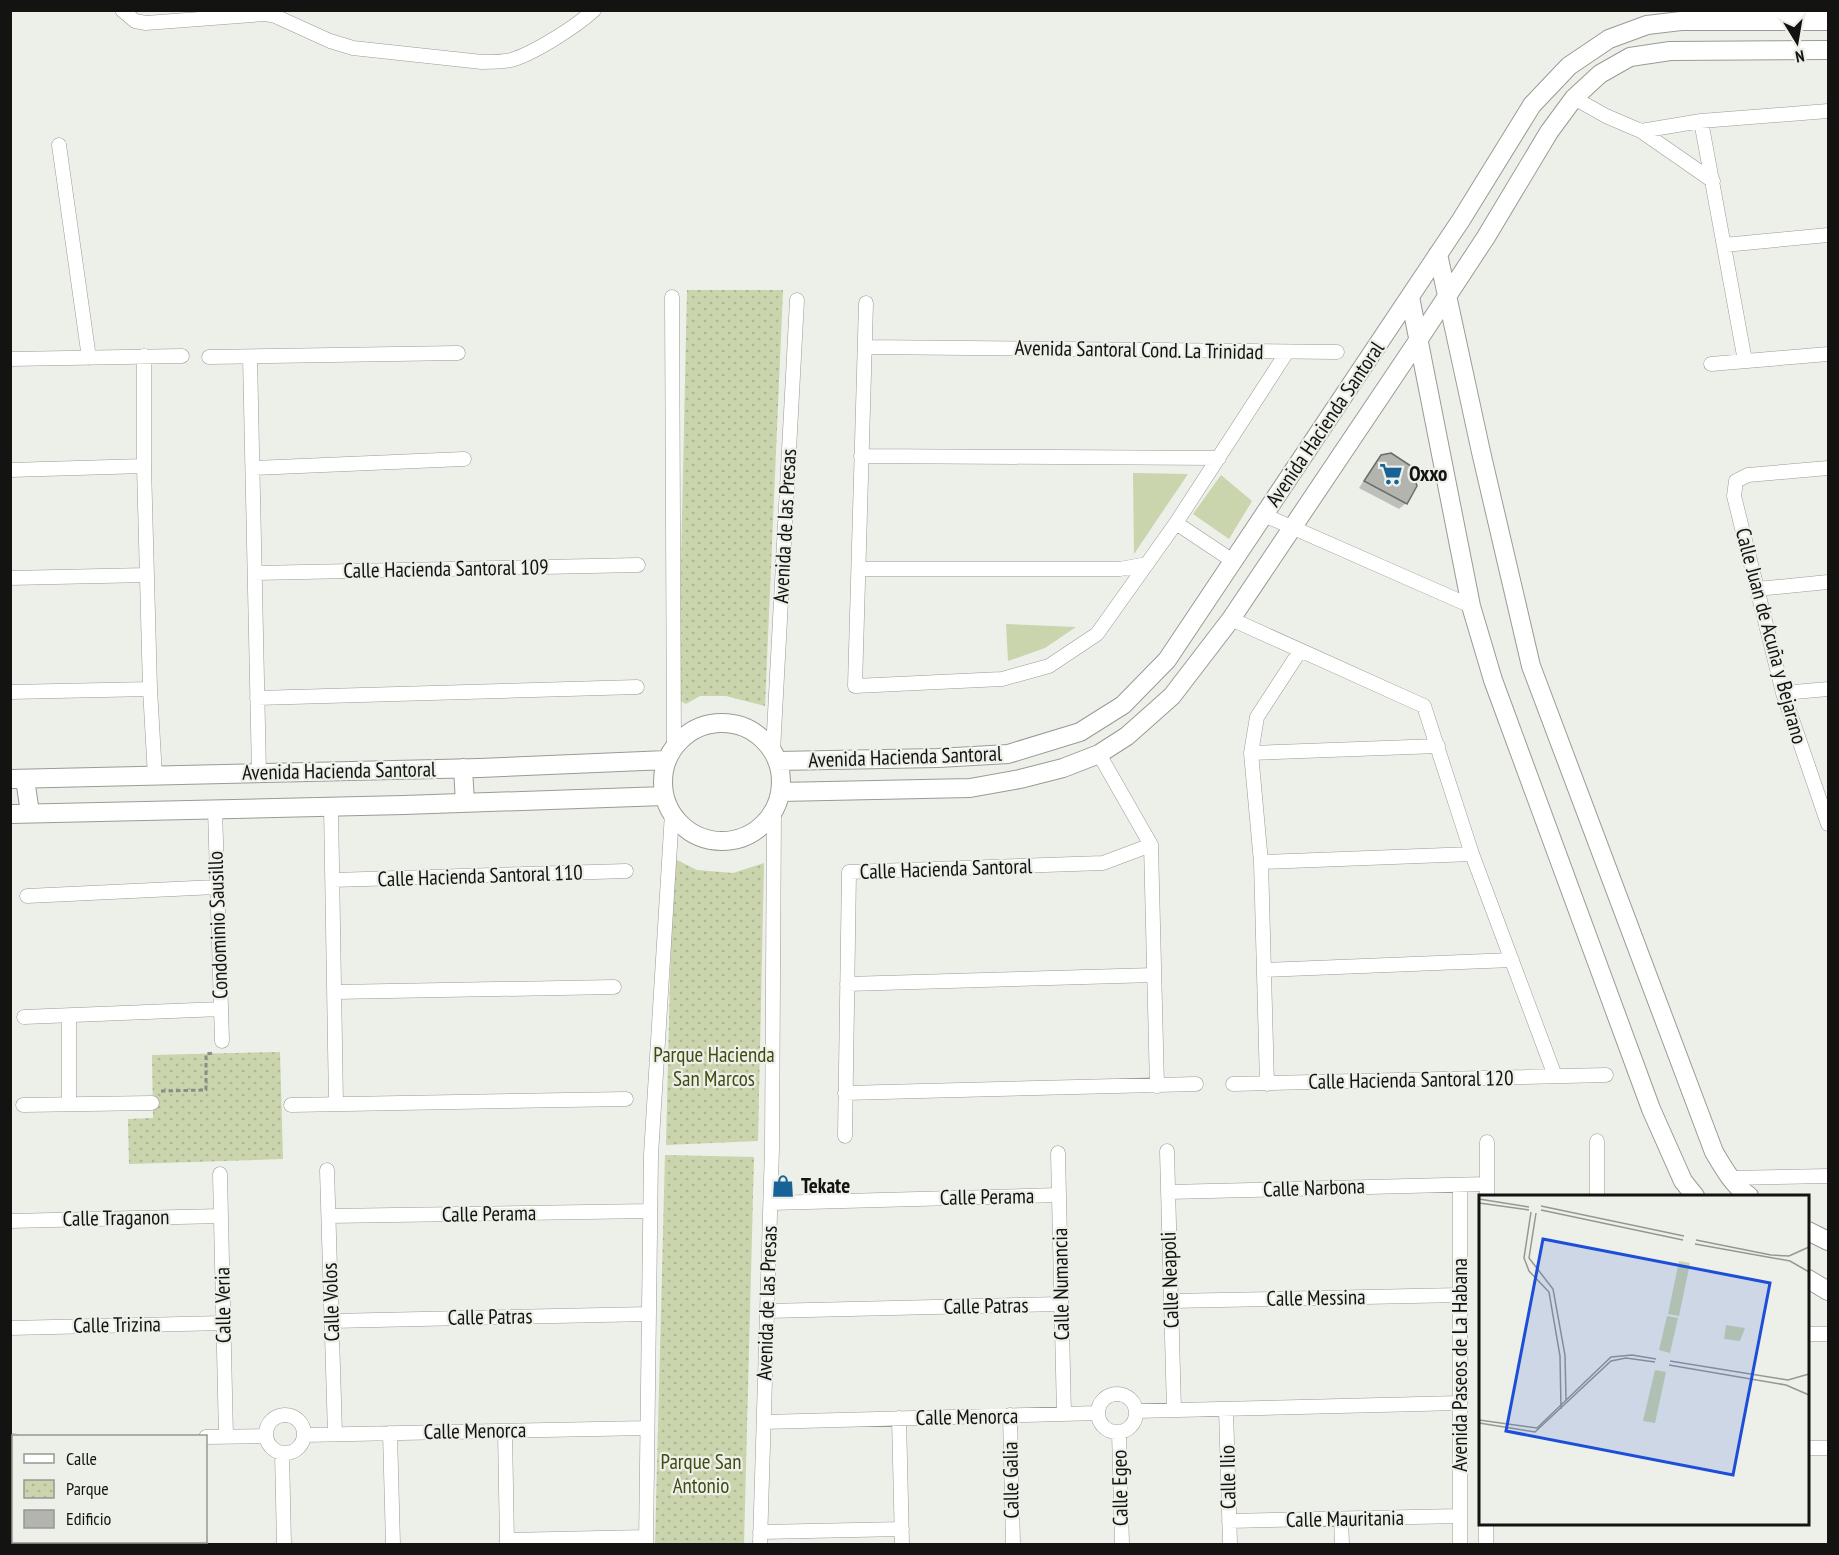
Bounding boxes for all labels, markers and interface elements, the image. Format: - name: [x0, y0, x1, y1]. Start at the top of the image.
- north arrow: [1767, 12, 1827, 72]
- text: N: [1794, 46, 1806, 67]
- street label: Avenida Santoral Cond. La Trinidad: [1014, 334, 1264, 365]
- street label: Avenida Hacienda Santoral: [1259, 336, 1390, 512]
- street label: Avenida de las Presas: [767, 448, 802, 604]
- place label: Oxxo: [1409, 460, 1447, 487]
- supermarket icon: Oxxo: [1378, 461, 1404, 487]
- street label: Calle Juan de Acuña y Bejarano: [1730, 525, 1813, 747]
- street label: Calle Hacienda Santoral 109: [343, 553, 549, 584]
- street label: Avenida Hacienda Santoral: [808, 740, 1002, 773]
- street label: Avenida Hacienda Santoral: [242, 755, 436, 786]
- street label: Condominio Sausillo: [201, 851, 234, 999]
- street label: Calle Hacienda Santoral: [859, 852, 1033, 885]
- street label: Calle Hacienda Santoral 110: [377, 858, 583, 893]
- park label: Parque Hacienda San Marcos: [653, 1041, 775, 1092]
- street label: Calle Hacienda Santoral 120: [1308, 1064, 1514, 1095]
- place label: Tekate: [801, 1172, 850, 1199]
- street label: Calle Narbona: [1263, 1172, 1365, 1203]
- shop icon: Tekate: [770, 1173, 796, 1199]
- street label: Calle Perama: [940, 1182, 1034, 1211]
- inset map: [1479, 1195, 1809, 1525]
- street label: Calle Perama: [442, 1199, 536, 1228]
- street label: Calle Traganon: [62, 1203, 170, 1232]
- street label: Avenida de las Presas: [750, 1225, 783, 1381]
- street label: Calle Numancia: [1046, 1227, 1075, 1341]
- street label: Calle Neapoli: [1154, 1231, 1185, 1329]
- street label: Avenida Paseos de La Habana: [1446, 1258, 1473, 1472]
- street label: Calle Volos: [316, 1262, 345, 1342]
- street label: Calle Veria: [208, 1267, 237, 1343]
- street label: Calle Messina: [1266, 1283, 1366, 1312]
- street label: Calle Patras: [943, 1291, 1029, 1320]
- street label: Calle Patras: [447, 1302, 533, 1331]
- street label: Calle Trizina: [73, 1310, 161, 1339]
- street label: Calle Menorca: [915, 1402, 1019, 1431]
- street label: Calle Menorca: [423, 1416, 527, 1445]
- legend: [12, 1435, 207, 1543]
- street label: Calle Galia: [996, 1441, 1025, 1519]
- street label: Calle Ilio: [1213, 1445, 1242, 1509]
- text: Calle: [66, 1447, 97, 1470]
- park label: Parque San Antonio: [661, 1448, 741, 1499]
- street label: Calle Egeo: [1105, 1450, 1134, 1526]
- text: Parque: [66, 1477, 109, 1500]
- street label: Calle Mauritania: [1286, 1504, 1404, 1533]
- text: Edificio: [66, 1507, 112, 1530]

